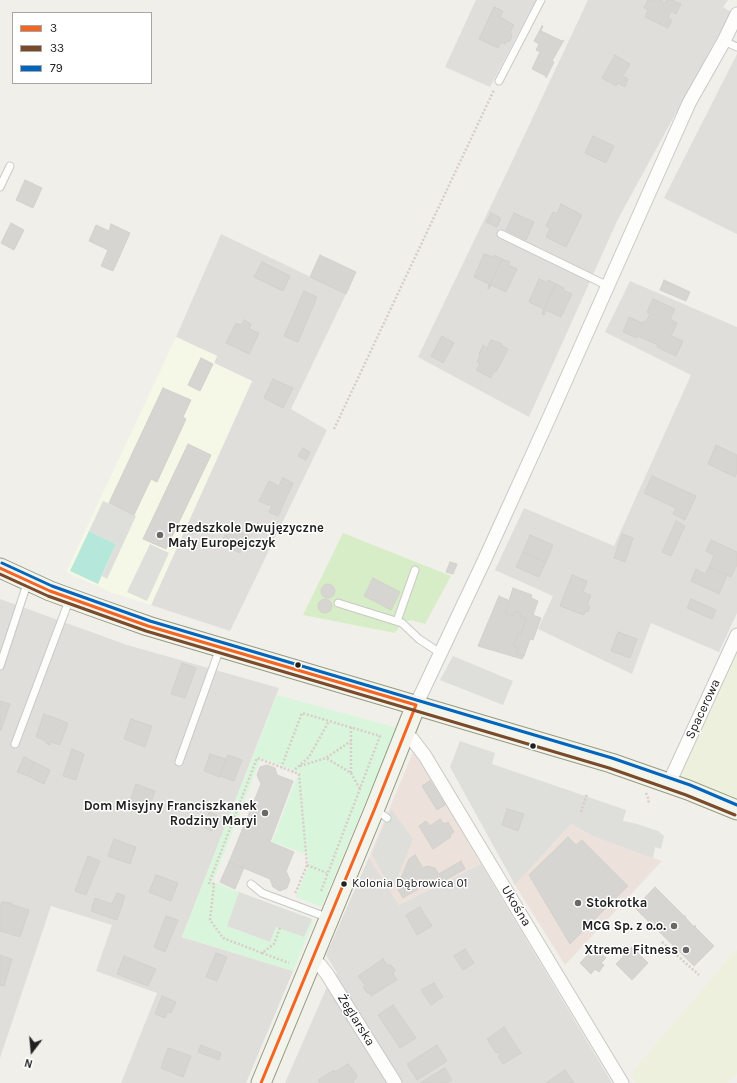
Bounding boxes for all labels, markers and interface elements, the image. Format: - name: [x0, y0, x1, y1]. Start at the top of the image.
- legend: [12, 12, 152, 84]
- text: 3: [50, 21, 57, 35]
- text: 33: [50, 41, 64, 55]
- text: 79: [50, 61, 63, 75]
- place label: Przedszkole Dwujęzyczne Mały Europejczyk: [168, 520, 324, 551]
- marker: Przedszkole Dwujęzyczne Mały Europejczyk: [155, 530, 165, 540]
- unlabelled marker: [293, 660, 303, 670]
- street label: Spacerowa: [682, 677, 724, 741]
- unlabelled marker: [528, 741, 538, 751]
- place label: Dom Misyjny Franciszkanek Rodziny Maryi: [84, 798, 257, 829]
- marker: Dom Misyjny Franciszkanek Rodziny Maryi: [260, 808, 270, 818]
- place label: Kolonia Dąbrowica 01: [352, 877, 468, 891]
- marker: Kolonia Dąbrowica 01: [339, 879, 349, 889]
- street label: Ukośna: [498, 883, 534, 929]
- place label: Stokrotka: [586, 895, 647, 911]
- marker: Stokrotka: [573, 898, 583, 908]
- place label: MCG Sp. z o.o.: [582, 918, 666, 934]
- marker: MCG Sp. z o.o.: [669, 921, 679, 931]
- place label: Xtreme Fitness: [584, 942, 678, 958]
- marker: Xtreme Fitness: [681, 945, 691, 955]
- street label: Żeglarska: [334, 991, 378, 1049]
- north arrow: [12, 1031, 52, 1071]
- text: N: [23, 1056, 34, 1070]

